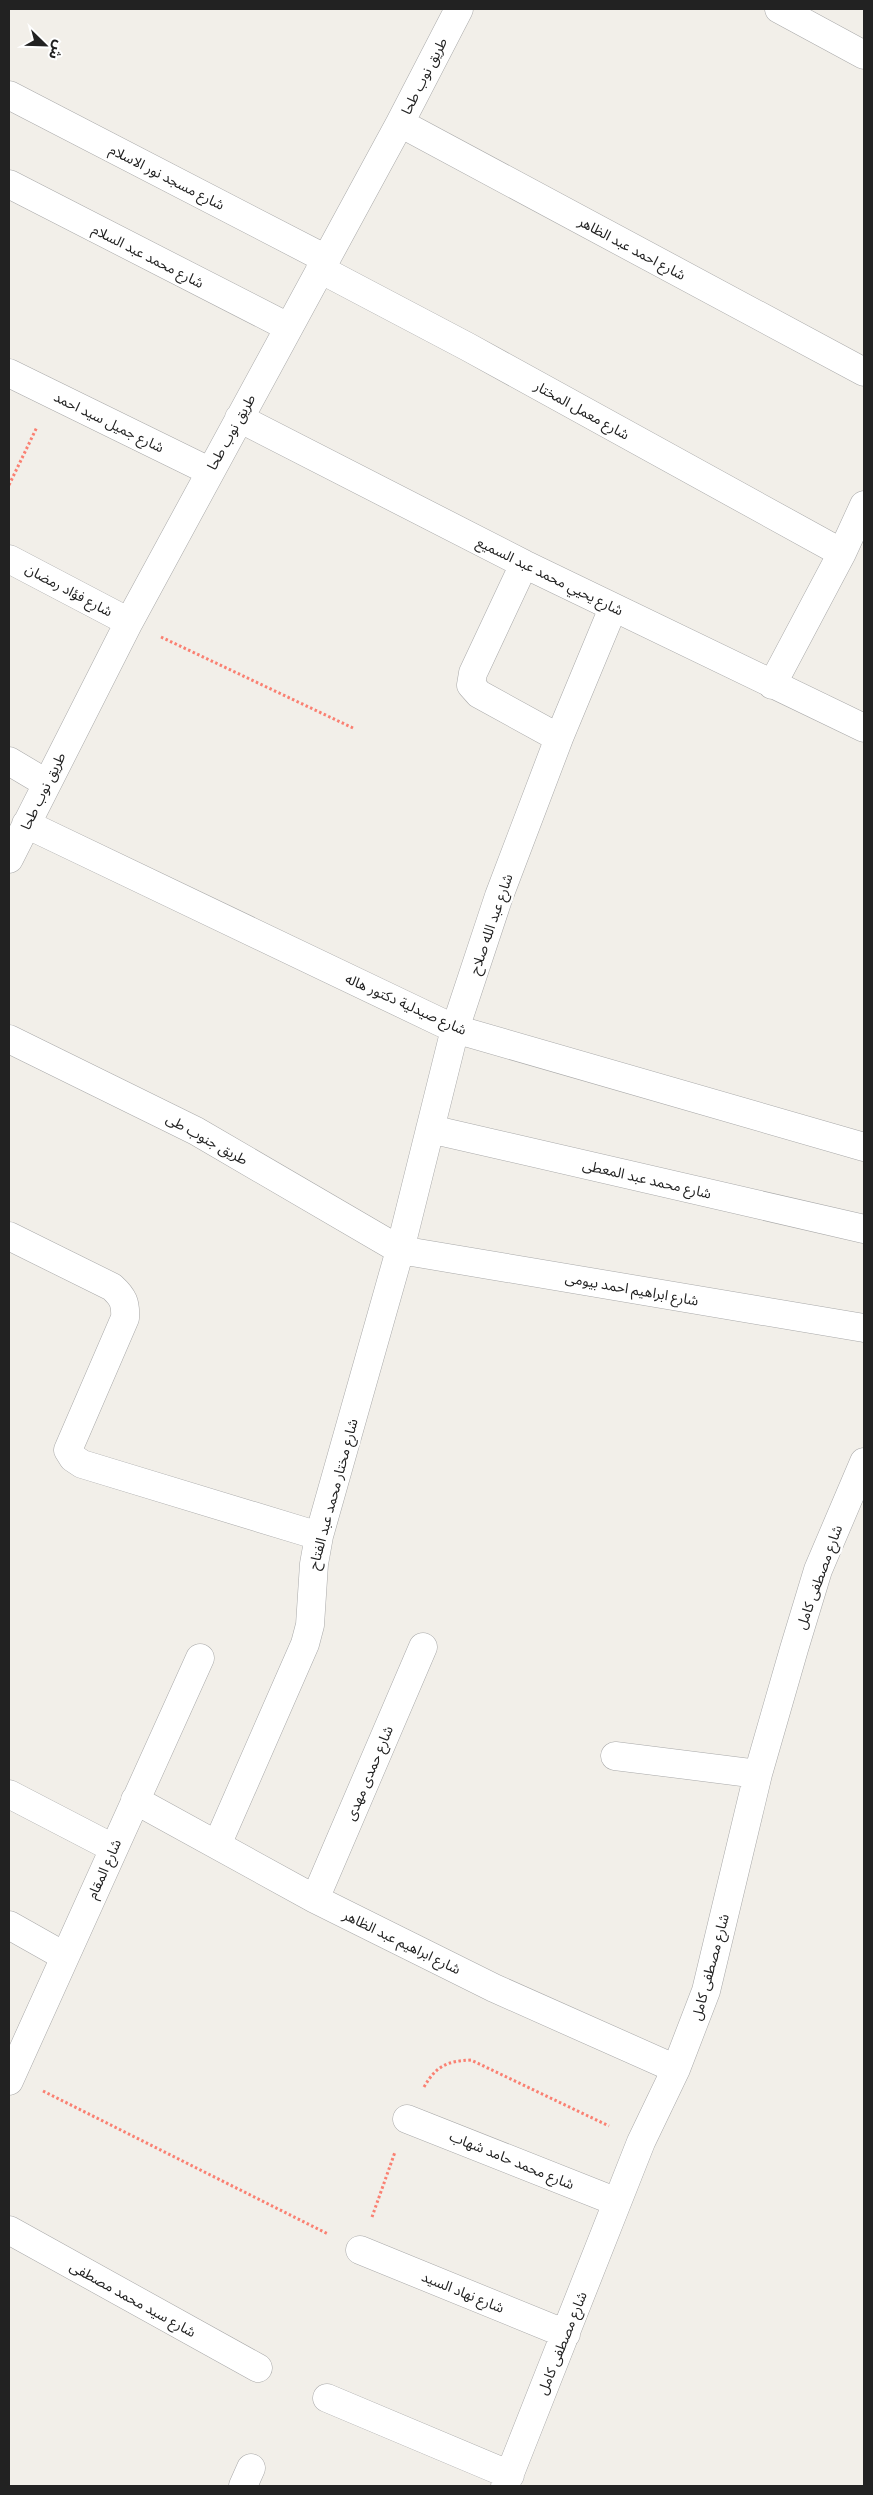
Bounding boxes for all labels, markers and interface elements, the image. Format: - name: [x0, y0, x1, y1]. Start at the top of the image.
- north arrow: [20, 20, 70, 70]
- street label: طريق نوب طحا: [398, 35, 452, 118]
- text: ش: [46, 38, 68, 62]
- street label: شارع مسجد نور الاسلام: [106, 141, 227, 216]
- street label: شارع احمد عبد الظاهر: [573, 213, 688, 286]
- street label: شارع محمد عبد السلام: [88, 221, 207, 294]
- street label: شارع معمل المختار: [530, 377, 632, 445]
- street label: شارع جميل سيد احمد: [50, 388, 167, 458]
- street label: طريق نوب طحا: [204, 391, 260, 474]
- street label: شارع يحيي محمد عبد السميع: [473, 534, 626, 621]
- street label: شارع فؤاد رمضان: [21, 560, 115, 622]
- street label: طريق نوب طحا: [17, 750, 70, 833]
- street label: شارع عبد الله صلاح: [466, 872, 519, 977]
- street label: شارع صيدلية دكتور هاله: [342, 970, 469, 1041]
- street label: طريق جنوب طى: [163, 1110, 250, 1170]
- street label: شارع محمد عبد المعطى: [580, 1156, 713, 1205]
- street label: شارع ابراهيم احمد بيومى: [564, 1269, 700, 1312]
- street label: شارع مختار محمد عبد الفتاح: [305, 1417, 364, 1572]
- street label: شارع مصطفى كامل: [793, 1523, 848, 1632]
- street label: شارع حمدى مهدى: [342, 1723, 399, 1824]
- street label: شارع المقام: [84, 1837, 127, 1903]
- street label: شارع ابراهيم عبد الظاهر: [338, 1906, 463, 1980]
- street label: شارع مصطفى كامل: [688, 1912, 735, 2023]
- street label: شارع محمد حامد شهاب: [446, 2128, 577, 2195]
- street label: شارع سيد محمد مصطفى: [66, 2258, 199, 2343]
- street label: شارع نهاد السيد: [418, 2268, 507, 2319]
- street label: شارع مصطفى كامل: [534, 2289, 593, 2398]

